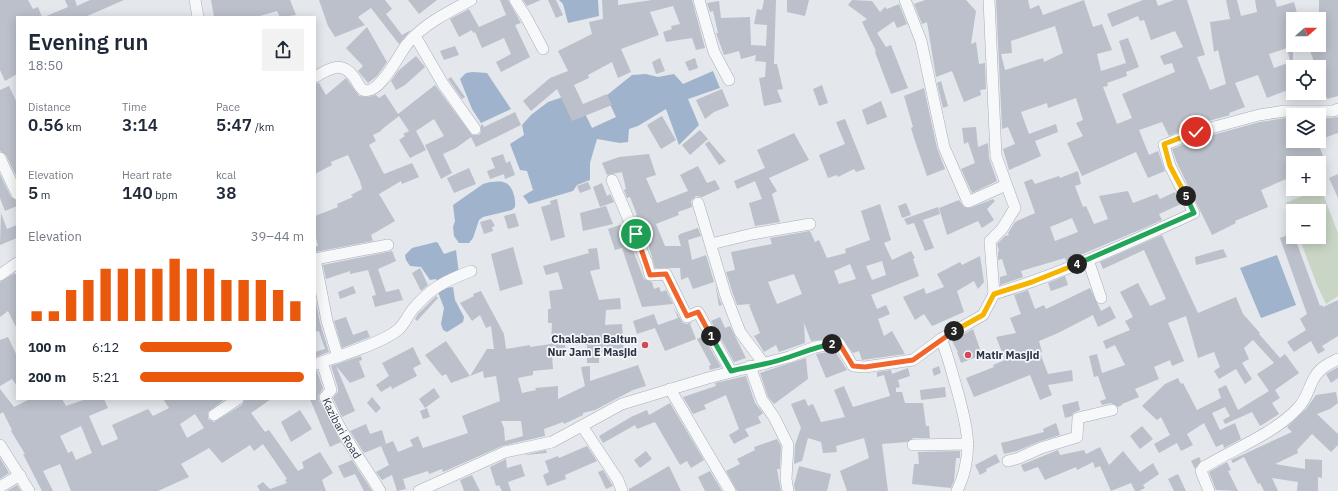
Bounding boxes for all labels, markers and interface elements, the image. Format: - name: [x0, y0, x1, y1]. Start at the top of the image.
- north arrow: [1286, 12, 1326, 52]
- map controls: [1286, 12, 1326, 244]
- text: Evening run: [28, 27, 148, 56]
- button: share: [262, 29, 304, 71]
- text: 18:50: [28, 57, 63, 74]
- button: locate: [1286, 60, 1326, 100]
- text: Distance: [28, 100, 71, 114]
- text: Time: [122, 100, 147, 114]
- text: Pace: [216, 100, 240, 114]
- button: layers: [1286, 108, 1326, 148]
- text: 0.56: [28, 114, 64, 136]
- text: 3:14: [122, 114, 158, 136]
- text: 5:47: [216, 114, 252, 136]
- pin: [1179, 115, 1213, 149]
- text: km: [64, 120, 82, 134]
- text: /km: [252, 120, 274, 134]
- icon: check: [1185, 121, 1207, 143]
- button: +: [1286, 156, 1326, 196]
- text: Elevation: [28, 168, 74, 182]
- text: Heart rate: [122, 168, 172, 182]
- text: kcal: [216, 168, 236, 182]
- text: 5: [28, 182, 38, 204]
- text: 140: [122, 182, 153, 204]
- text: 38: [216, 182, 236, 204]
- pin: 5: [1176, 186, 1196, 206]
- text: m: [38, 188, 50, 202]
- text: bpm: [153, 188, 178, 202]
- text: 5: [1183, 189, 1189, 203]
- button: −: [1286, 204, 1326, 244]
- pin: [619, 217, 653, 251]
- icon: arrive: [625, 223, 647, 245]
- text: Elevation: [28, 228, 82, 245]
- text: 39–44 m: [251, 228, 304, 245]
- pin: 4: [1067, 254, 1087, 274]
- text: 4: [1074, 257, 1080, 271]
- pin: 3: [944, 321, 964, 341]
- text: 3: [951, 324, 957, 338]
- pin: 1: [701, 326, 721, 346]
- text: 1: [708, 329, 714, 343]
- place label: Chalaban Baitun Nur Jam E Masjid: [548, 332, 637, 359]
- pin: 2: [822, 334, 842, 354]
- text: 2: [829, 337, 835, 351]
- text: 100 m: [28, 339, 66, 356]
- text: 6:12: [92, 339, 119, 356]
- marker: Chalaban Baitun Nur Jam E Masjid: [640, 340, 650, 350]
- place label: Matir Masjid: [976, 348, 1039, 362]
- marker: Matir Masjid: [963, 350, 973, 360]
- text: 200 m: [28, 369, 66, 386]
- text: 5:21: [92, 369, 119, 386]
- street label: Kazibari Road: [319, 396, 364, 461]

